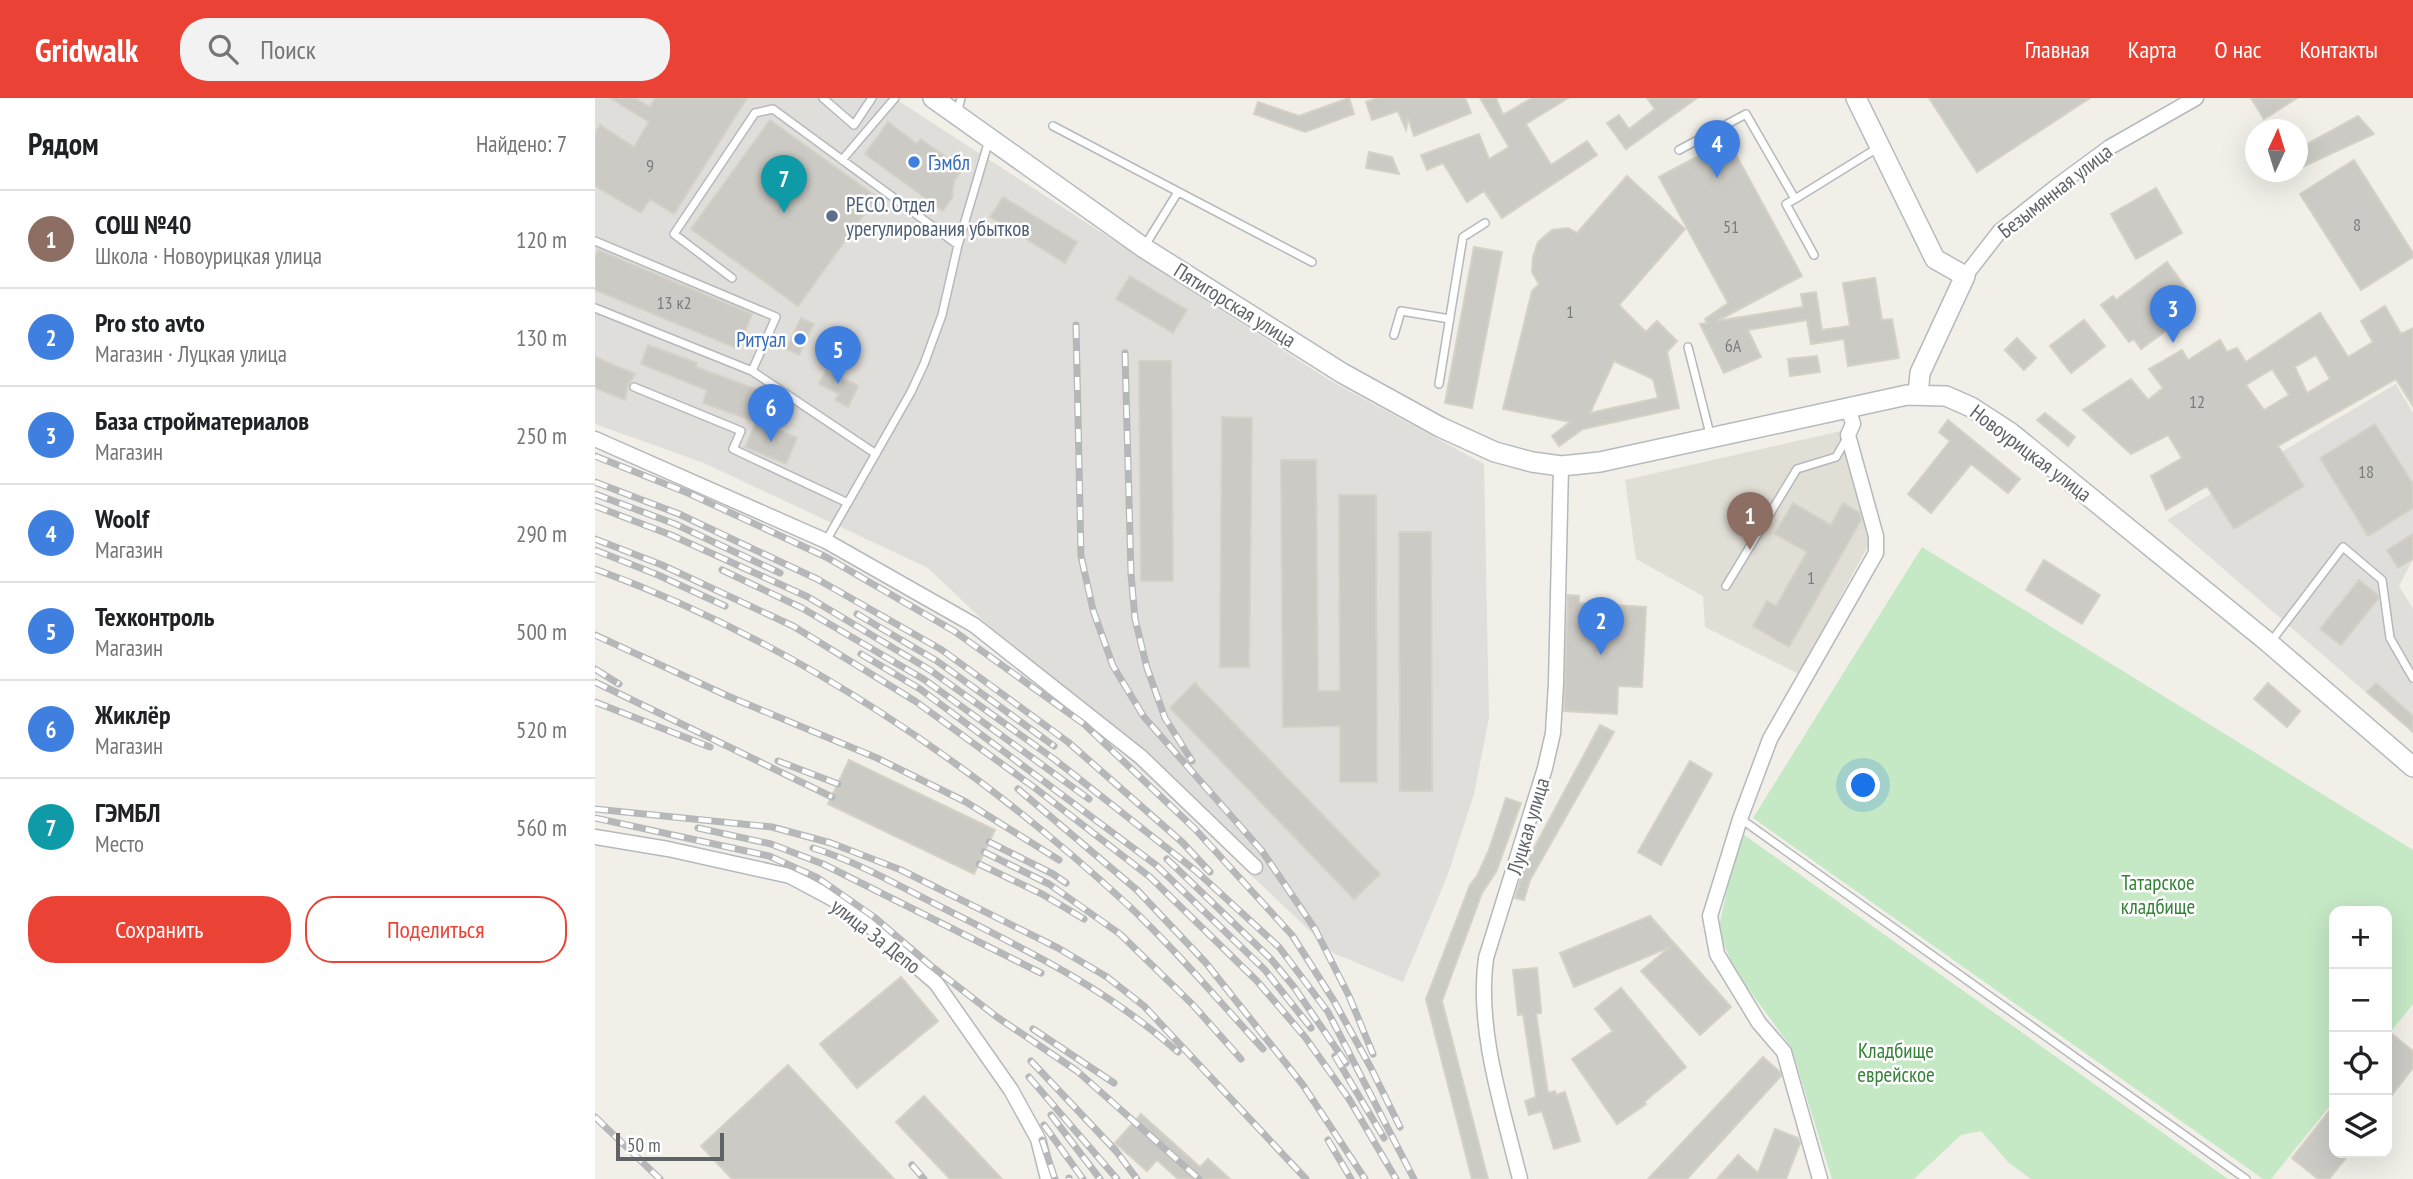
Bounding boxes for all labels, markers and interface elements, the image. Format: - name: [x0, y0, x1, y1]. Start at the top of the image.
- search box: [180, 18, 670, 81]
- text: Gridwalk: [35, 28, 138, 71]
- icon: search: [204, 30, 242, 68]
- text: Поиск: [260, 33, 316, 66]
- text: Главная: [2025, 34, 2090, 65]
- text: Карта: [2128, 34, 2177, 65]
- text: О нас: [2215, 34, 2261, 65]
- text: Контакты: [2299, 34, 2378, 65]
- north arrow: [2245, 119, 2308, 182]
- pin: 4: [1694, 120, 1740, 178]
- text: Рядом: [28, 124, 99, 163]
- text: Найдено: 7: [476, 129, 567, 158]
- street label: Безымянная улица: [1992, 138, 2118, 244]
- place label: Гэмбл: [928, 149, 970, 176]
- house number: 9: [646, 154, 654, 177]
- marker: Гэмбл: [906, 154, 922, 170]
- pin: 7: [761, 155, 807, 213]
- place label: РЕСО. Отдел урегулирования убытков: [846, 191, 1030, 242]
- text: СОШ №40: [95, 208, 191, 241]
- marker: РЕСО. Отдел урегулирования убытков: [824, 208, 840, 224]
- house number: 8: [2353, 213, 2361, 236]
- house number: 51: [1723, 215, 1739, 238]
- text: 1: [46, 225, 57, 254]
- text: 120 m: [516, 225, 567, 254]
- text: Школа · Новоурицкая улица: [95, 241, 322, 270]
- street label: Пятигорская улица: [1169, 257, 1301, 353]
- pin: 3: [2150, 285, 2196, 343]
- house number: 13 к2: [656, 291, 692, 314]
- house number: 1: [1566, 300, 1574, 323]
- text: Pro sto avto: [95, 306, 205, 339]
- text: 2: [46, 323, 57, 352]
- text: 130 m: [516, 323, 567, 352]
- place label: Ритуал: [736, 326, 786, 353]
- pin: 5: [815, 326, 861, 384]
- marker: Ритуал: [792, 331, 808, 347]
- house number: 6А: [1725, 334, 1742, 357]
- text: Магазин · Луцкая улица: [95, 339, 287, 368]
- pin: 6: [748, 384, 794, 442]
- house number: 12: [2189, 390, 2205, 413]
- street label: Новоурицкая улица: [1965, 399, 2097, 507]
- text: База стройматериалов: [95, 404, 309, 437]
- text: 3: [46, 421, 57, 450]
- text: 250 m: [516, 421, 567, 450]
- text: Магазин: [95, 437, 163, 466]
- house number: 18: [2358, 460, 2374, 483]
- pin: 1: [1727, 492, 1773, 550]
- text: Woolf: [95, 502, 149, 535]
- text: 4: [46, 519, 57, 548]
- text: 290 m: [516, 519, 567, 548]
- text: Магазин: [95, 535, 163, 564]
- house number: 1: [1807, 566, 1815, 589]
- pin: 2: [1578, 597, 1624, 655]
- text: Техконтроль: [95, 600, 215, 633]
- text: 5: [46, 617, 57, 646]
- text: 500 m: [516, 617, 567, 646]
- text: Магазин: [95, 633, 163, 662]
- text: Жиклёр: [95, 698, 171, 731]
- text: 6: [46, 715, 57, 744]
- text: 520 m: [516, 715, 567, 744]
- text: Магазин: [95, 731, 163, 760]
- your location: [1846, 768, 1880, 802]
- street label: Луцкая улица: [1500, 774, 1555, 879]
- text: ГЭМБЛ: [95, 796, 160, 829]
- text: 7: [46, 813, 57, 842]
- text: 560 m: [516, 813, 567, 842]
- text: Место: [95, 829, 144, 858]
- park label: Татарское кладбище: [2121, 869, 2195, 920]
- street label: улица За Депо: [826, 892, 926, 980]
- button: Сохранить: [28, 896, 291, 963]
- button: Поделиться: [305, 896, 567, 963]
- map controls: [2329, 906, 2392, 1158]
- button: +: [2329, 906, 2392, 969]
- button: −: [2329, 969, 2392, 1032]
- button: locate: [2329, 1032, 2392, 1095]
- park label: Кладбище еврейское: [1857, 1037, 1935, 1088]
- button: layers: [2329, 1095, 2392, 1158]
- scale bar: [616, 1130, 725, 1162]
- text: 50 m: [627, 1133, 661, 1157]

